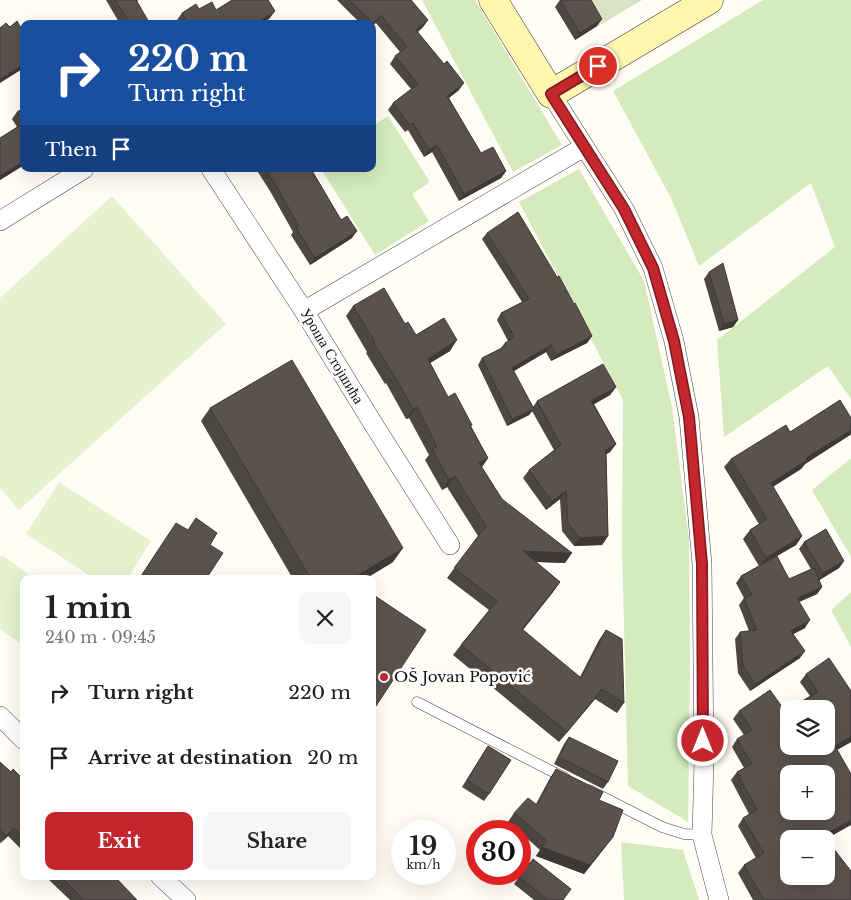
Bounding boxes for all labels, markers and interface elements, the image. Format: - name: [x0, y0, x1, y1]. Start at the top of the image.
- text: 220 m: [128, 37, 248, 80]
- icon: right: [45, 40, 110, 105]
- pin: [577, 45, 619, 87]
- icon: arrive: [584, 52, 612, 80]
- text: Turn right: [128, 80, 246, 107]
- icon: arrive: [107, 135, 135, 163]
- text: Then: [45, 138, 97, 161]
- street label: Уроша Стојшића: [296, 304, 369, 407]
- text: 1 min: [45, 589, 132, 626]
- button: close: [299, 592, 351, 644]
- text: 240 m · 09:45: [45, 627, 156, 647]
- place label: OŠ Jovan Popović: [394, 667, 531, 686]
- marker: OŠ Jovan Popović: [378, 671, 390, 683]
- icon: right: [45, 679, 73, 707]
- text: Turn right: [88, 681, 194, 704]
- text: 220 m: [288, 681, 351, 704]
- map controls: [780, 700, 835, 885]
- button: layers: [780, 700, 835, 755]
- position arrow: [676, 714, 728, 766]
- icon: arrive: [45, 744, 73, 772]
- text: Arrive at destination: [88, 746, 292, 769]
- text: 20 m: [307, 746, 358, 769]
- button: +: [780, 765, 835, 820]
- button: Exit: [45, 812, 193, 870]
- button: Share: [203, 812, 351, 870]
- speed limit sign: 30: [466, 820, 531, 885]
- button: −: [780, 830, 835, 885]
- text: 19: [410, 831, 437, 862]
- text: km/h: [406, 857, 441, 872]

